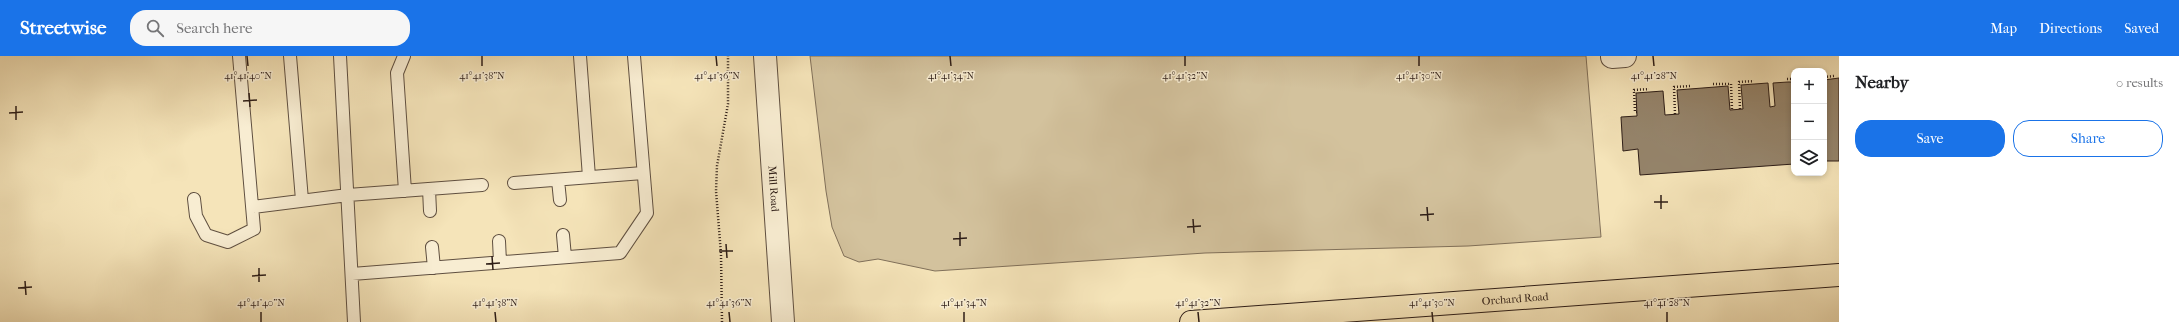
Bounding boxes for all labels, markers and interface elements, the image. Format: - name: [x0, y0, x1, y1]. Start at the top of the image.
- search box: [130, 10, 410, 46]
- text: Streetwise: [20, 17, 106, 39]
- icon: search: [144, 17, 166, 39]
- text: Search here: [176, 19, 252, 37]
- text: Map: [1990, 20, 2017, 37]
- text: Directions: [2039, 20, 2102, 37]
- text: Saved: [2124, 20, 2159, 37]
- map controls: [1791, 68, 1827, 176]
- button: +: [1791, 68, 1827, 104]
- text: 41°41'40"N: [224, 70, 272, 82]
- text: 41°41'38"N: [459, 70, 505, 82]
- text: 41°41'36"N: [694, 70, 740, 82]
- text: 41°41'34"N: [928, 70, 975, 82]
- text: 41°41'32"N: [1162, 70, 1208, 82]
- text: 41°41'30"N: [1396, 70, 1442, 82]
- text: 41°41'28"N: [1631, 70, 1678, 82]
- text: Nearby: [1855, 72, 1909, 92]
- text: 0 results: [2116, 75, 2163, 90]
- button: −: [1791, 104, 1827, 140]
- button: Save: [1855, 120, 2005, 157]
- button: Share: [2013, 120, 2163, 157]
- button: layers: [1791, 140, 1827, 176]
- street label: Mill Road: [765, 165, 782, 213]
- street label: Orchard Road: [1481, 290, 1550, 308]
- text: 41°41'40"N: [237, 297, 285, 309]
- text: 41°41'38"N: [472, 297, 518, 309]
- text: 41°41'36"N: [706, 297, 752, 309]
- text: 41°41'34"N: [941, 297, 988, 309]
- text: 41°41'32"N: [1175, 297, 1221, 309]
- text: 41°41'30"N: [1409, 297, 1455, 309]
- text: 41°41'28"N: [1644, 297, 1691, 309]

